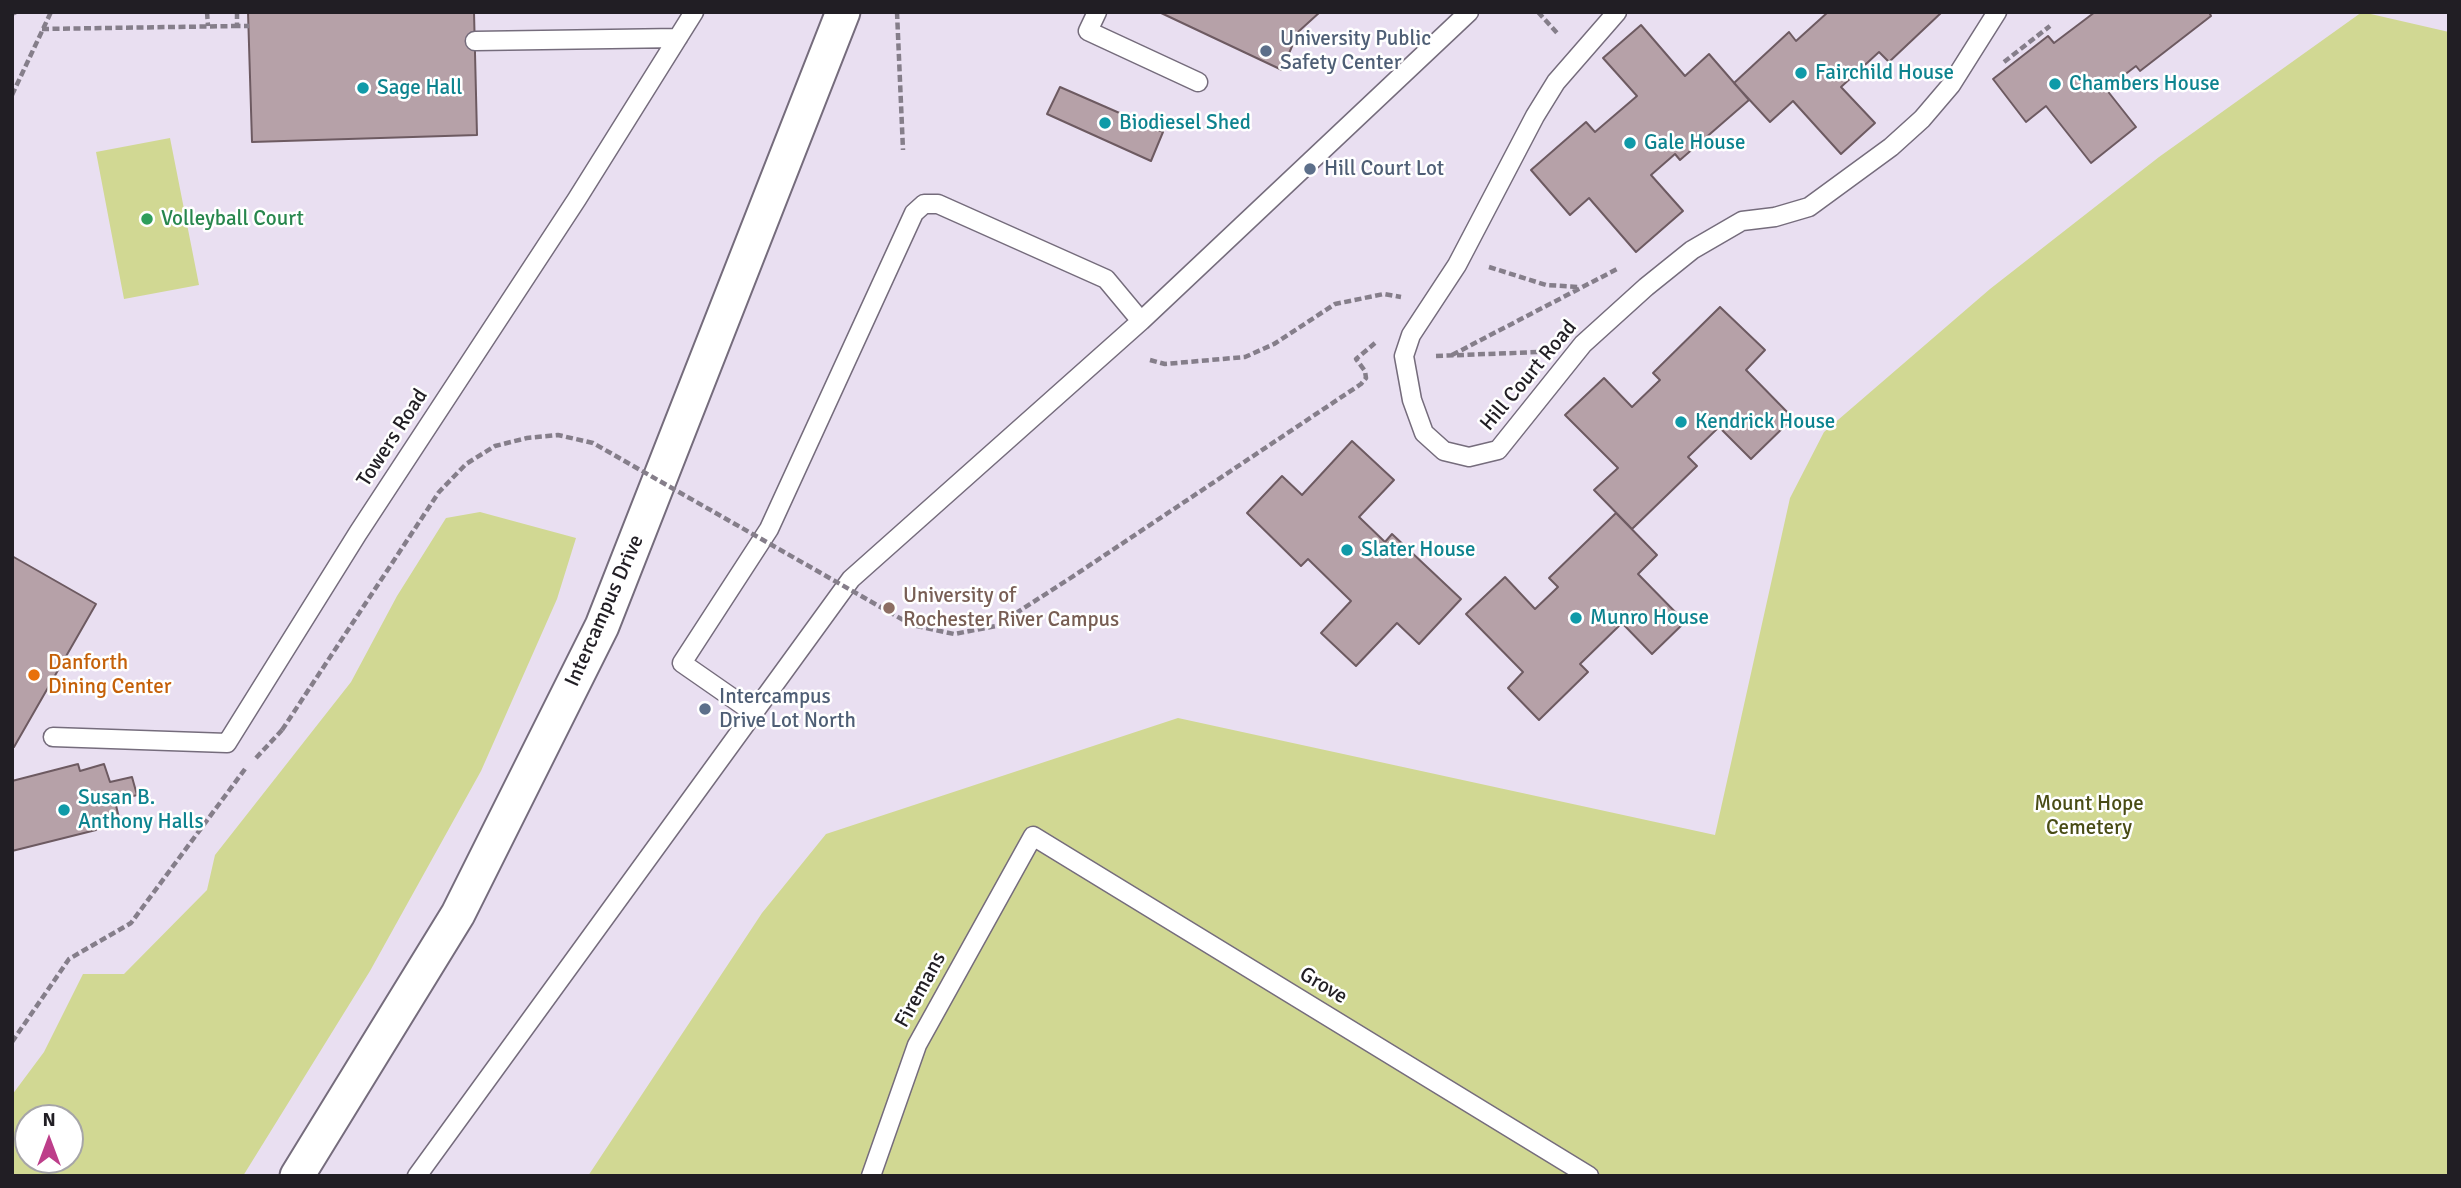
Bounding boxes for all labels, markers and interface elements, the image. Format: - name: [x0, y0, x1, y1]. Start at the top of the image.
- place label: University Public Safety Center: [1280, 26, 1431, 76]
- marker: University Public Safety Center: [1258, 43, 1274, 59]
- place label: Fairchild House: [1815, 60, 1954, 86]
- marker: Fairchild House: [1793, 65, 1809, 81]
- place label: Chambers House: [2069, 71, 2220, 97]
- place label: Sage Hall: [377, 75, 462, 101]
- marker: Chambers House: [2047, 76, 2063, 92]
- marker: Sage Hall: [355, 80, 371, 96]
- place label: Biodiesel Shed: [1119, 110, 1251, 136]
- marker: Biodiesel Shed: [1097, 115, 1113, 131]
- place label: Gale House: [1644, 130, 1746, 156]
- marker: Gale House: [1622, 135, 1638, 151]
- place label: Hill Court Lot: [1324, 156, 1444, 182]
- marker: Hill Court Lot: [1302, 161, 1318, 177]
- place label: Volleyball Court: [161, 206, 304, 232]
- marker: Volleyball Court: [139, 211, 155, 227]
- street label: Hill Court Road: [1475, 316, 1583, 436]
- street label: Towers Road: [352, 385, 434, 491]
- place label: Kendrick House: [1695, 409, 1835, 435]
- marker: Kendrick House: [1673, 414, 1689, 430]
- street label: Intercampus Drive: [560, 531, 650, 691]
- place label: Slater House: [1361, 537, 1476, 563]
- marker: Slater House: [1339, 542, 1355, 558]
- place label: University of Rochester River Campus: [903, 583, 1119, 633]
- marker: University of Rochester River Campus: [881, 600, 897, 616]
- place label: Munro House: [1590, 605, 1709, 631]
- marker: Munro House: [1568, 610, 1584, 626]
- place label: Danforth Dining Center: [48, 650, 171, 700]
- marker: Danforth Dining Center: [26, 667, 42, 683]
- place label: Intercampus Drive Lot North: [719, 684, 856, 734]
- marker: Intercampus Drive Lot North: [697, 701, 713, 717]
- place label: Susan B. Anthony Halls: [78, 785, 204, 835]
- park label: Mount Hope Cemetery: [2034, 791, 2144, 841]
- marker: Susan B. Anthony Halls: [56, 802, 72, 818]
- street label: Firemans: [890, 948, 952, 1032]
- street label: Grove: [1295, 962, 1351, 1010]
- north arrow: [14, 1104, 84, 1174]
- text: N: [42, 1108, 56, 1132]

